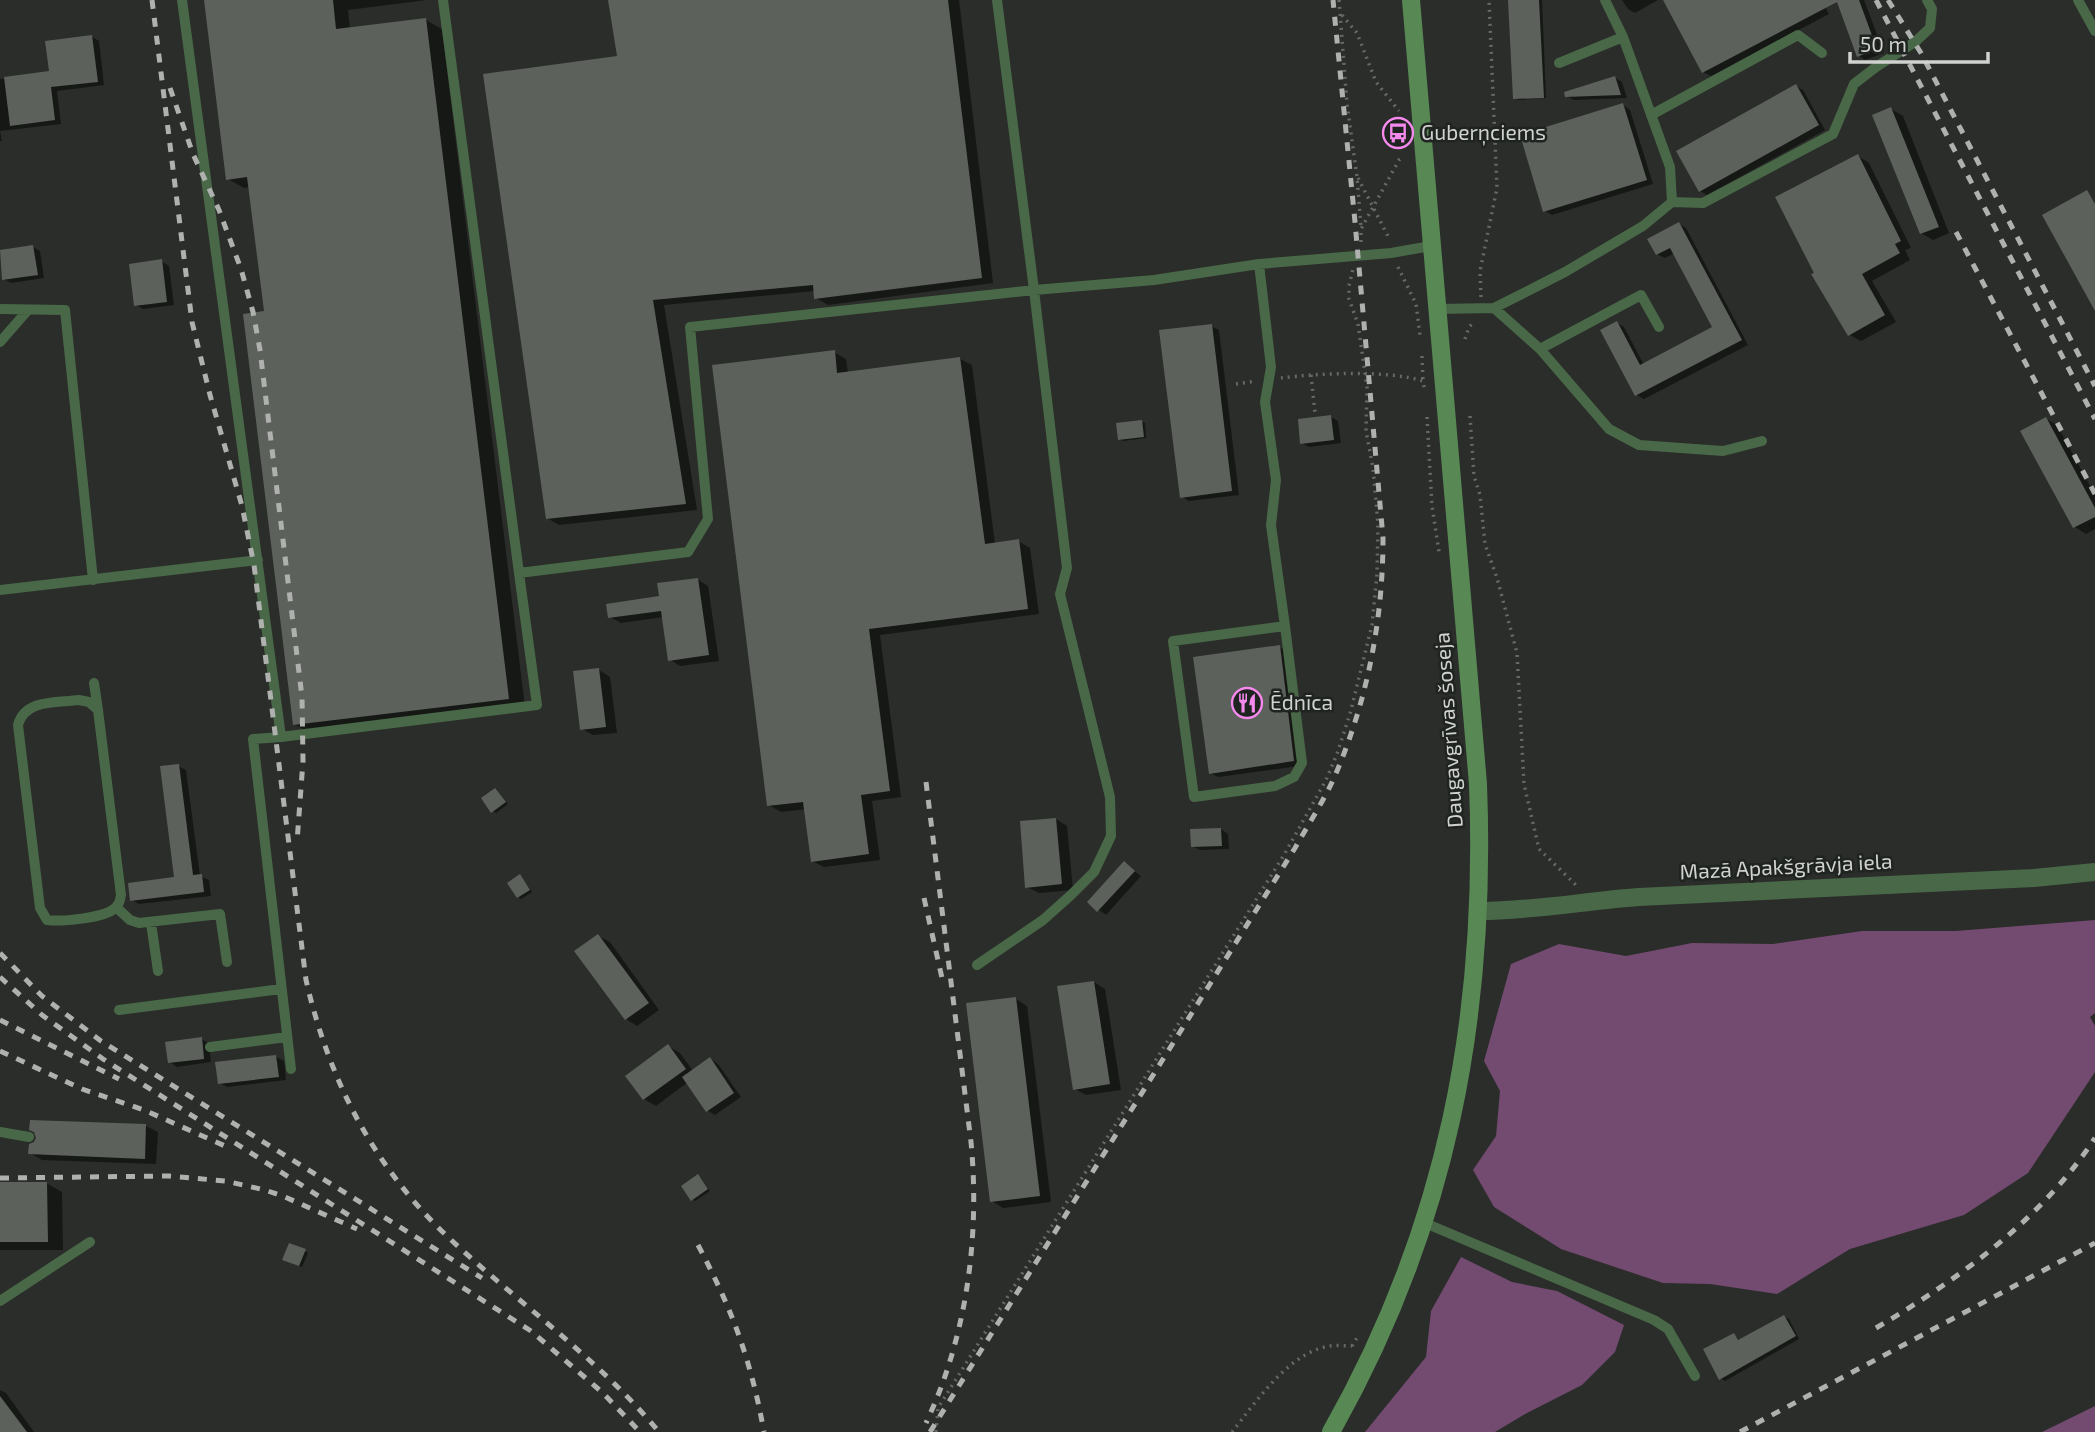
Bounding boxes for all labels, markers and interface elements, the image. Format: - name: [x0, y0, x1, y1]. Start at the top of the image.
- scale bar: [1850, 21, 1988, 65]
- text: 50 m: [1860, 31, 1907, 56]
- bus stop icon: Guberņciems: [1381, 116, 1415, 150]
- place label: Guberņciems: [1421, 119, 1546, 146]
- street label: Daugavgrīvas šoseja: [1428, 631, 1468, 829]
- restaurant icon: Ēdnīca: [1230, 686, 1264, 720]
- place label: Ēdnīca: [1270, 689, 1333, 714]
- street label: Mazā Apakšgrāvja iela: [1679, 847, 1893, 885]

